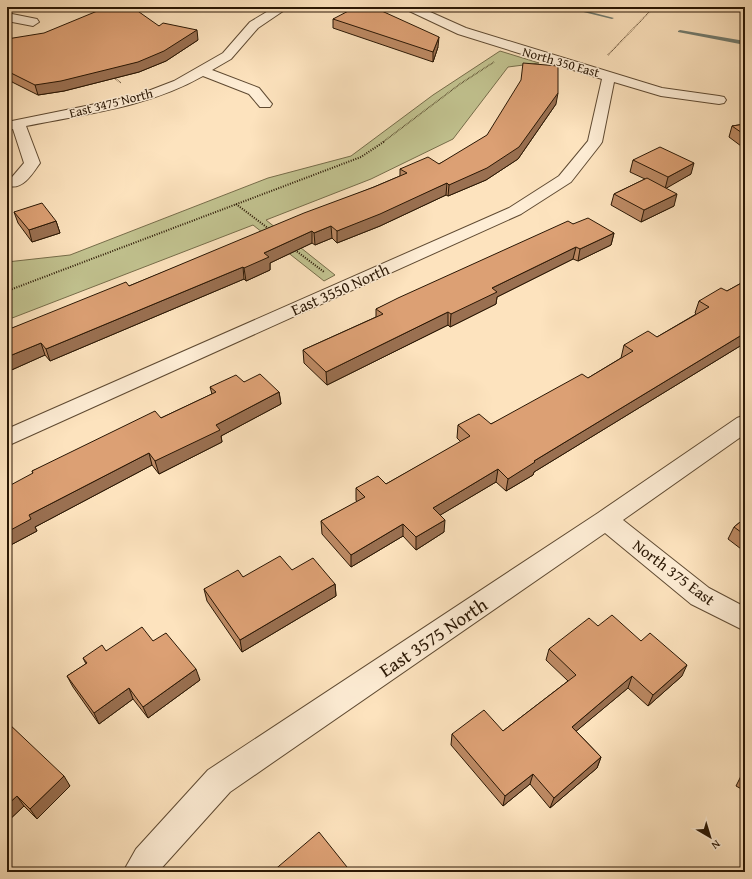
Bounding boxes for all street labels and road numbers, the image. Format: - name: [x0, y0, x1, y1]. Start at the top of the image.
- street label: North 350 East: [520, 42, 602, 82]
- street label: East 3475 North: [67, 83, 156, 123]
- street label: East 3550 North: [287, 257, 393, 321]
- street label: North 375 East: [628, 533, 720, 611]
- street label: East 3575 North: [373, 590, 493, 684]

